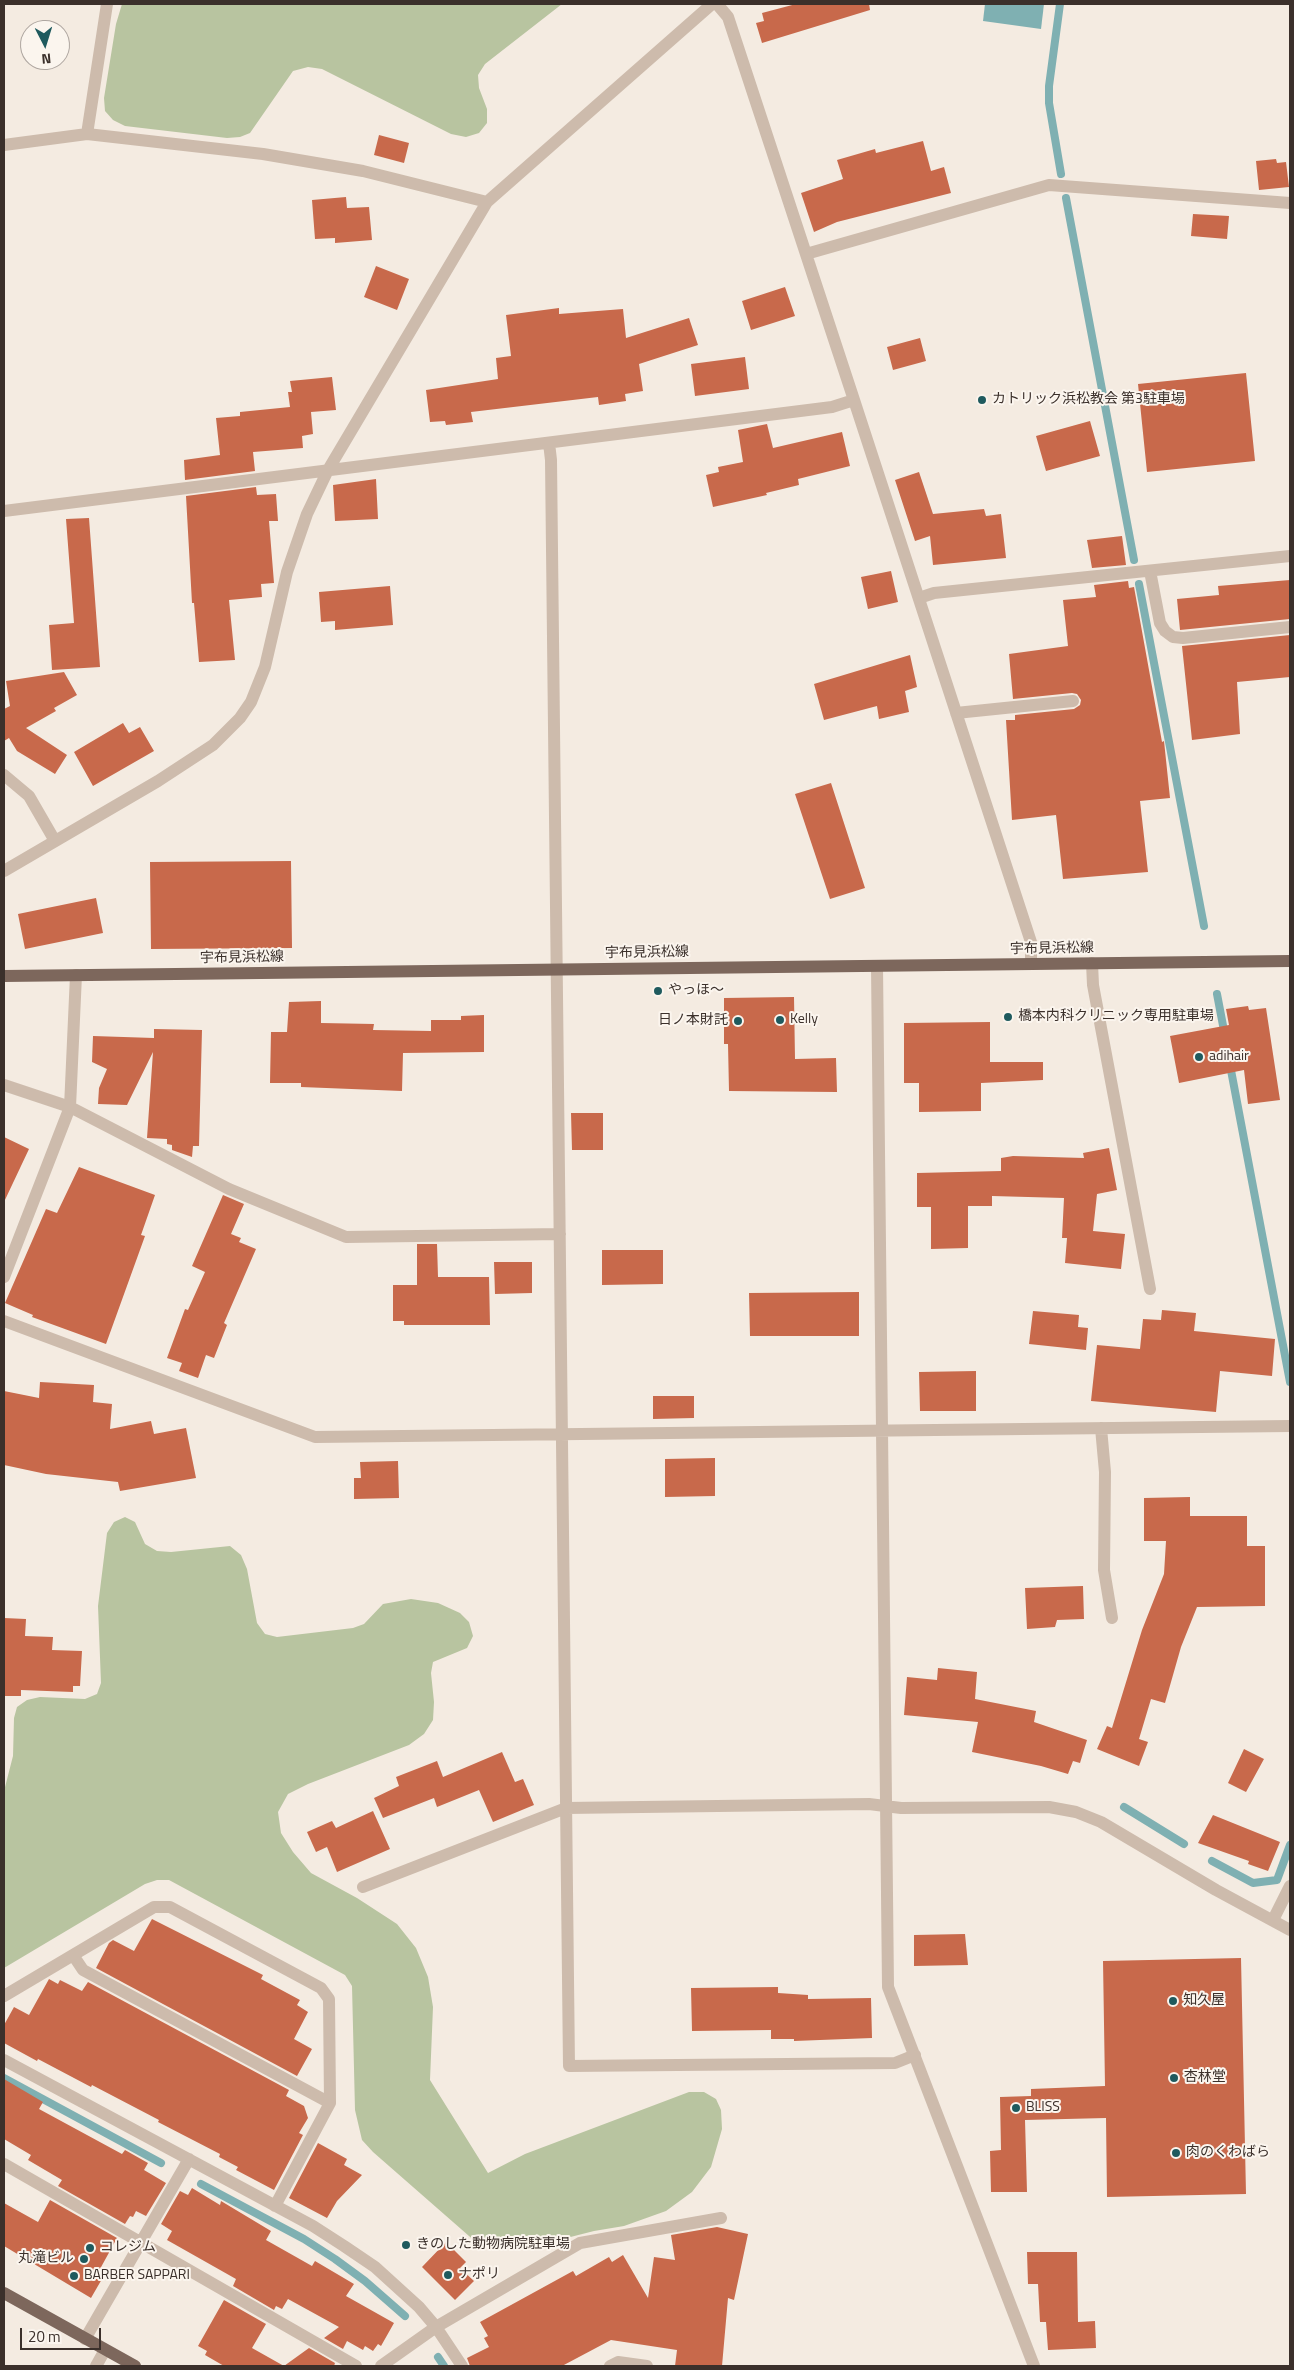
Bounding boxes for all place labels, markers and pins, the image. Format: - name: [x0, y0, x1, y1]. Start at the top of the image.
- place label: カトリック浜松教会 第3駐車場: [992, 392, 1185, 408]
- marker: カトリック浜松教会 第3駐車場: [976, 394, 988, 406]
- place label: やっほ～: [668, 983, 724, 999]
- marker: やっほ～: [652, 985, 664, 997]
- place label: 橋本内科クリニック専用駐車場: [1018, 1009, 1214, 1025]
- marker: 橋本内科クリニック専用駐車場: [1002, 1011, 1014, 1023]
- place label: Kelly: [790, 1012, 818, 1028]
- place label: 日ノ本財託: [658, 1013, 728, 1029]
- marker: Kelly: [774, 1014, 786, 1026]
- marker: 日ノ本財託: [732, 1015, 744, 1027]
- place label: adihair: [1209, 1049, 1249, 1065]
- marker: adihair: [1193, 1051, 1205, 1063]
- place label: 知久屋: [1183, 1993, 1225, 2009]
- marker: 知久屋: [1167, 1995, 1179, 2007]
- place label: 杏林堂: [1184, 2070, 1226, 2086]
- marker: 杏林堂: [1168, 2072, 1180, 2084]
- place label: BLISS: [1026, 2100, 1060, 2116]
- marker: BLISS: [1010, 2102, 1022, 2114]
- place label: 肉のくわばら: [1186, 2145, 1270, 2161]
- marker: 肉のくわばら: [1170, 2147, 1182, 2159]
- place label: きのした動物病院駐車場: [416, 2237, 570, 2253]
- marker: きのした動物病院駐車場: [400, 2239, 412, 2251]
- place label: コレジム: [100, 2240, 156, 2256]
- marker: コレジム: [84, 2242, 96, 2254]
- place label: 丸滝ビル: [18, 2251, 74, 2267]
- marker: 丸滝ビル: [78, 2253, 90, 2265]
- place label: ナポリ: [458, 2267, 500, 2283]
- place label: BARBER SAPPARI: [84, 2268, 190, 2284]
- marker: ナポリ: [442, 2269, 454, 2281]
- marker: BARBER SAPPARI: [68, 2270, 80, 2282]

